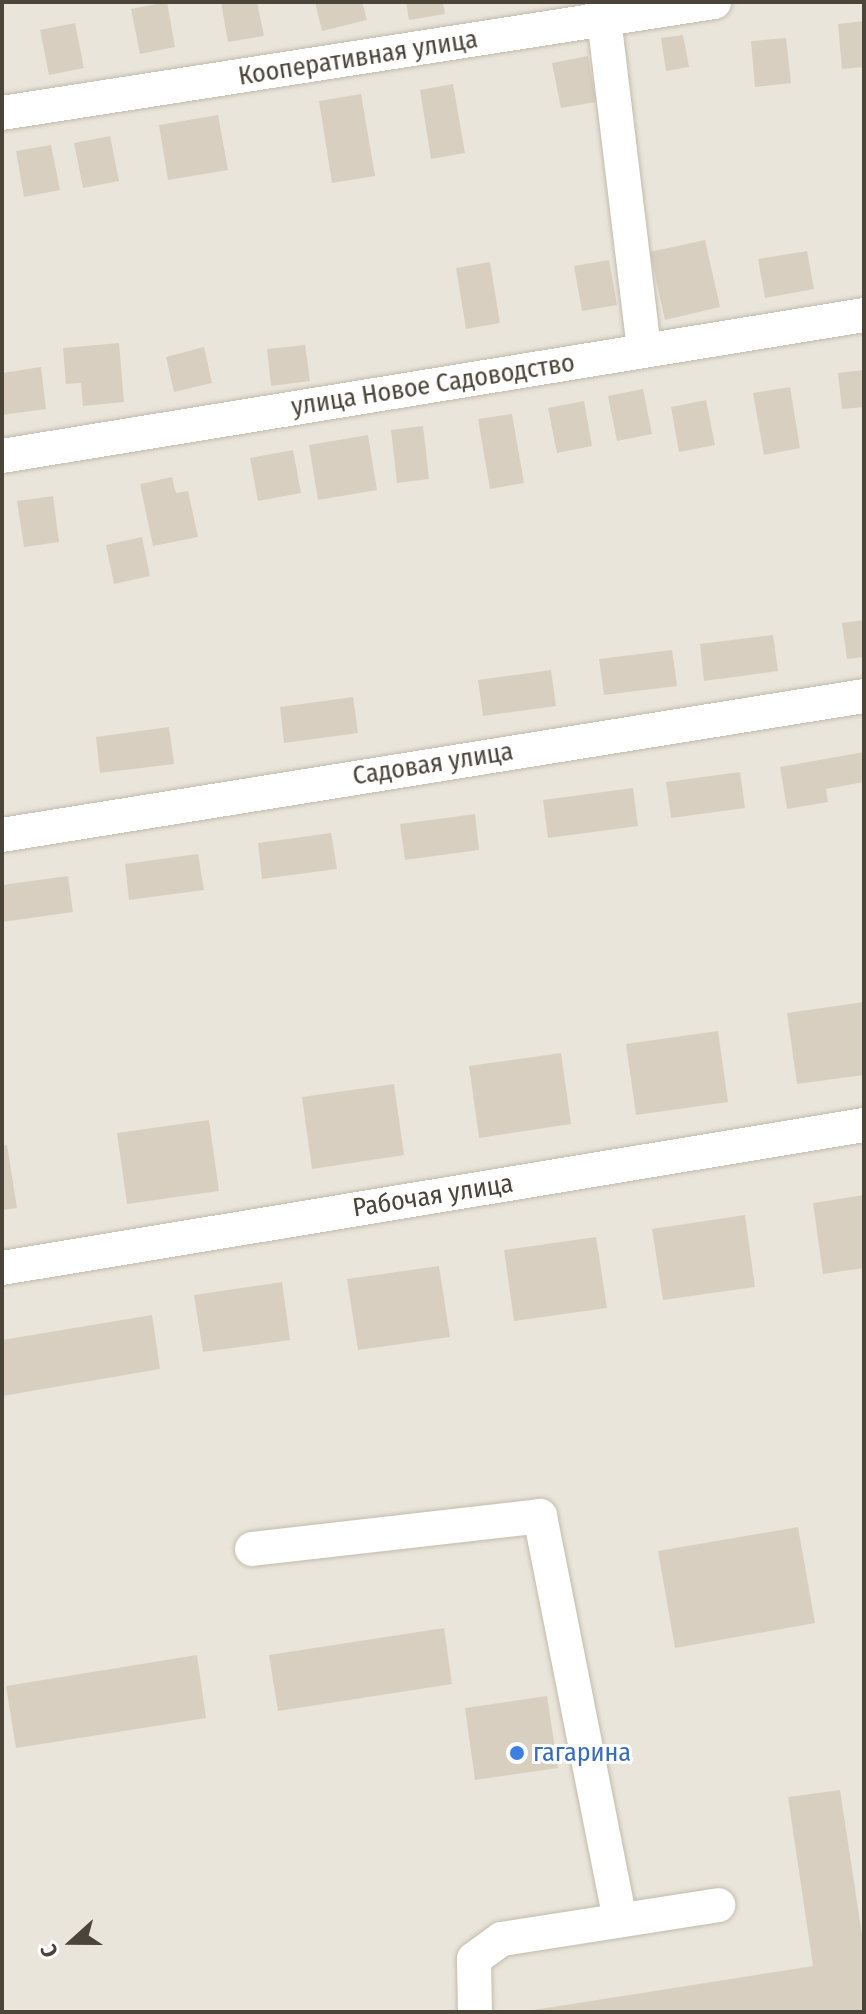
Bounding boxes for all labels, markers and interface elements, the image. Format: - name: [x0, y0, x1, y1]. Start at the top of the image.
- street label: Кооперативная улица: [236, 24, 480, 92]
- street label: улица Новое Садоводство: [289, 347, 577, 423]
- street label: Садовая улица: [351, 736, 515, 792]
- street label: Рабочая улица: [351, 1168, 515, 1224]
- place label: гагарина: [533, 1737, 631, 1769]
- marker: гагарина: [508, 1744, 526, 1762]
- north arrow: [32, 1902, 112, 1982]
- text: С: [34, 1941, 64, 1961]

